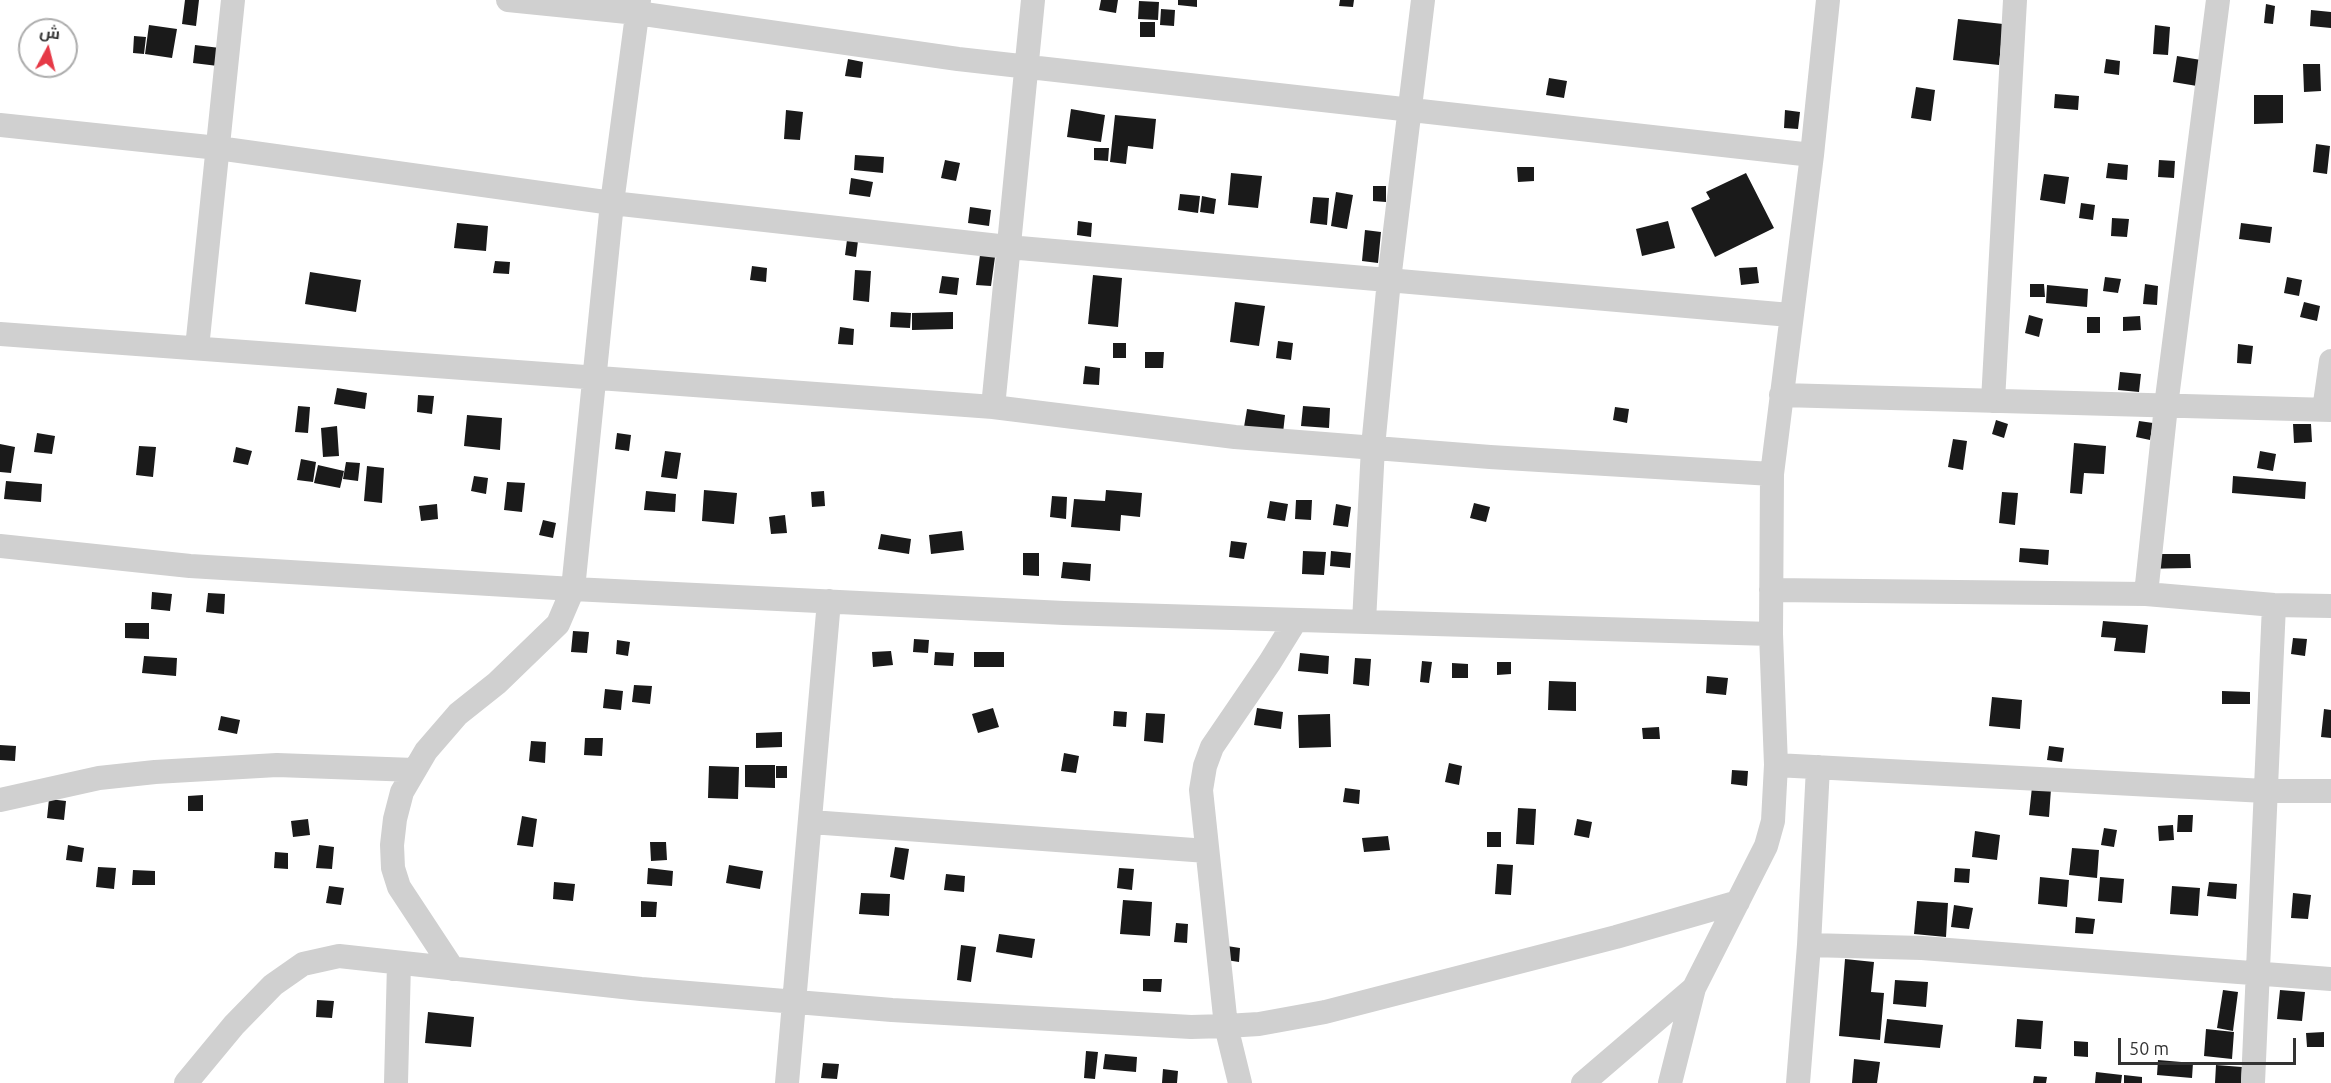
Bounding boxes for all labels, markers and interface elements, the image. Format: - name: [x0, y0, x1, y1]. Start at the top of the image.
- north arrow: [18, 18, 78, 78]
- text: ش: [39, 22, 61, 42]
- scale bar: [2121, 1026, 2300, 1064]
- text: 50 m: [2129, 1038, 2169, 1058]

